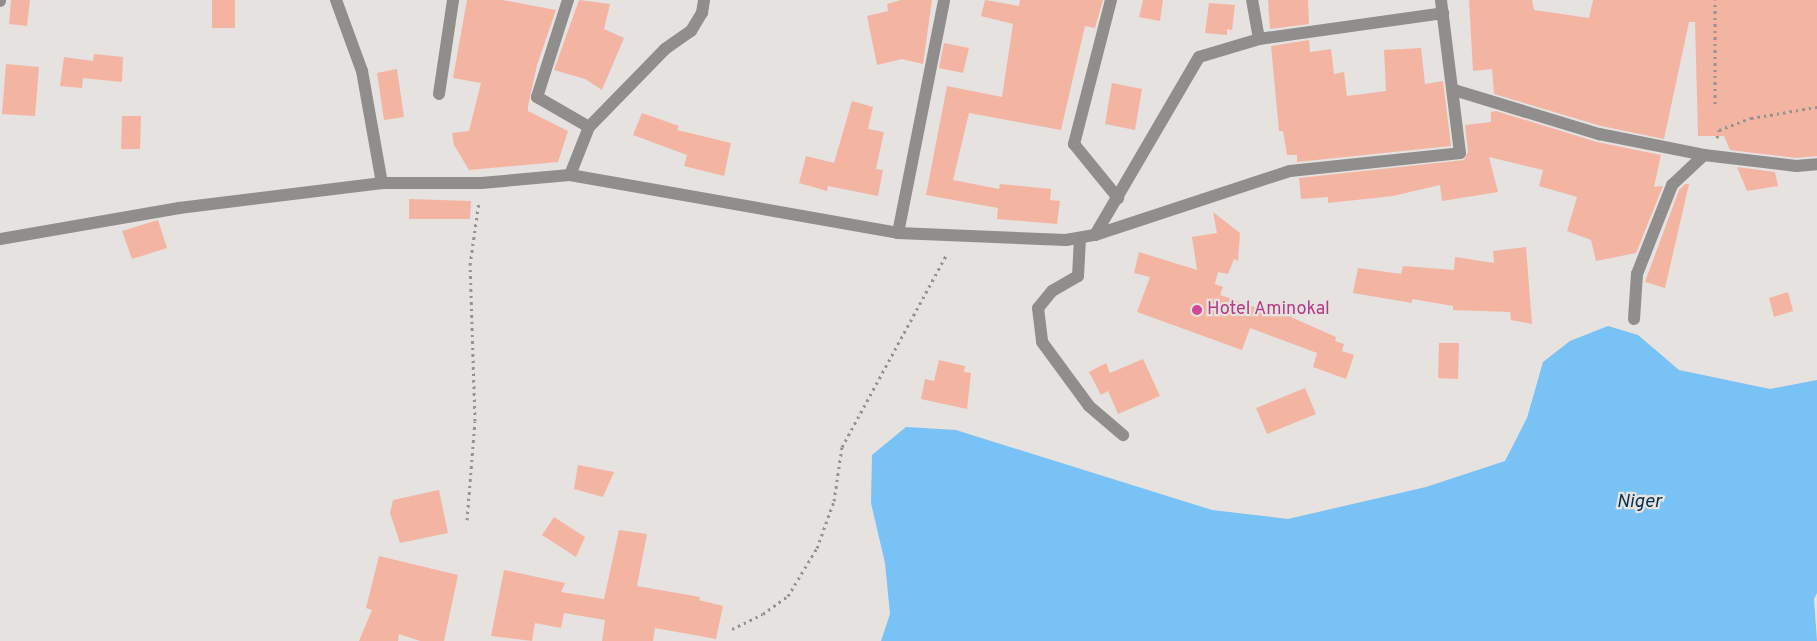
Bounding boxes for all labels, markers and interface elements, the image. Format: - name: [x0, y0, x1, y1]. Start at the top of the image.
- place label: Hotel Aminokal: [1207, 299, 1331, 321]
- marker: Hotel Aminokal: [1191, 304, 1203, 316]
- water label: Niger: [1616, 492, 1662, 514]

